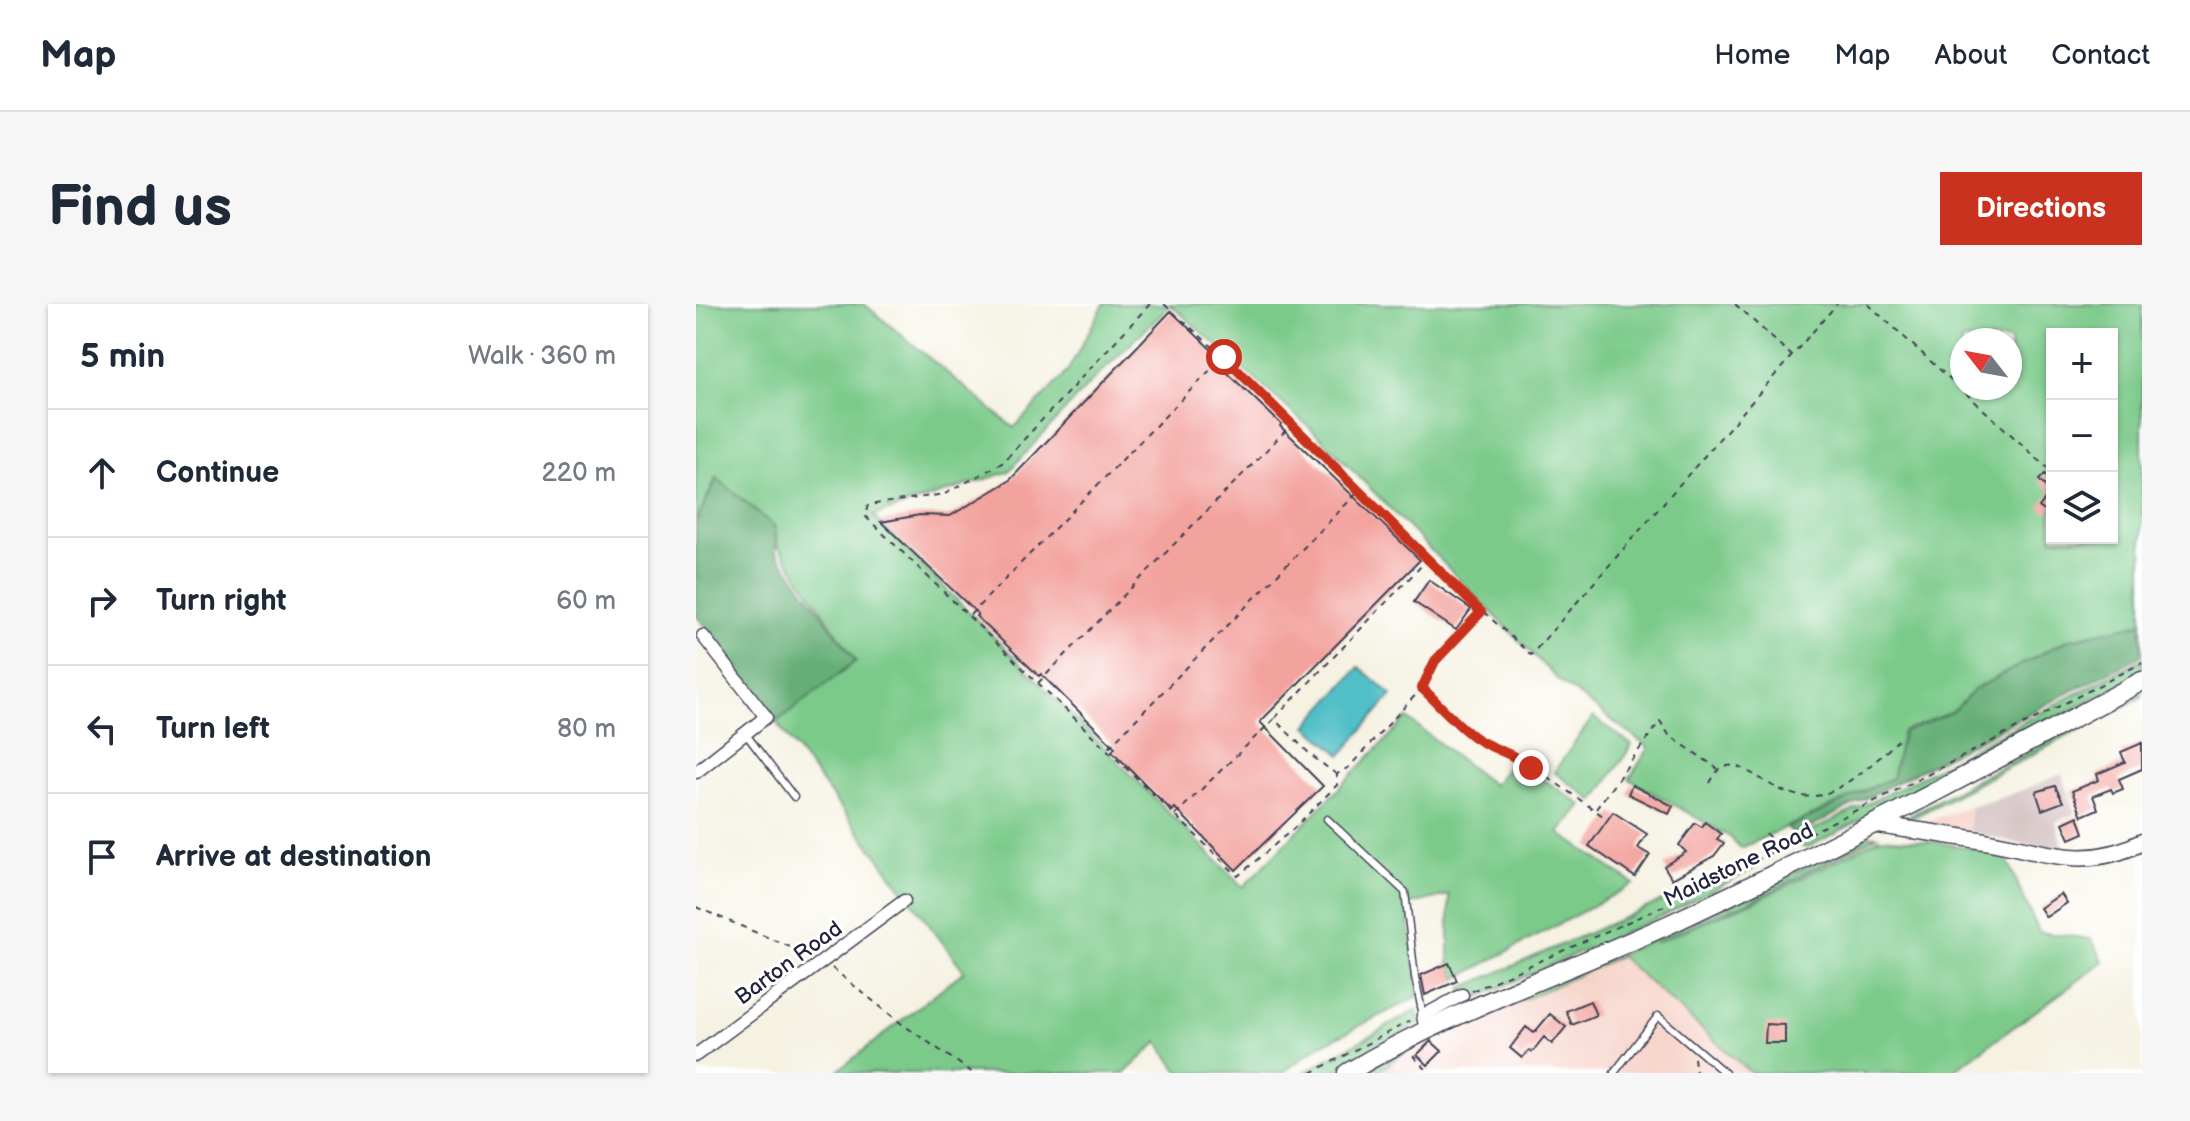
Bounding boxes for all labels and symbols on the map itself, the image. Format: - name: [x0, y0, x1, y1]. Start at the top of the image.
- north arrow: [1950, 328, 2022, 400]
- route start: [1206, 339, 1242, 375]
- route end: [1513, 750, 1549, 786]
- street label: Maidstone Road: [1659, 817, 1818, 913]
- street label: Barton Road: [730, 915, 848, 1011]

